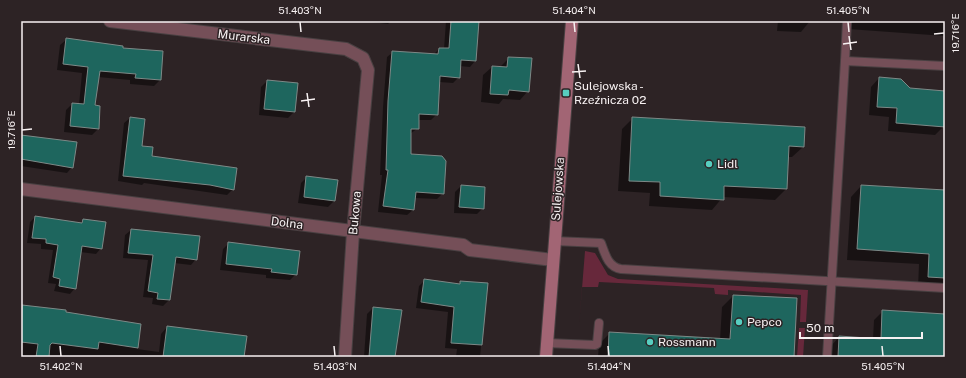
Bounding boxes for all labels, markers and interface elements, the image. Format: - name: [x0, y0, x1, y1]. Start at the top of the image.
- text: 51.403°N: [278, 4, 322, 16]
- text: 51.404°N: [552, 4, 596, 16]
- text: 51.405°N: [826, 4, 870, 16]
- text: 19.716°E: [949, 13, 961, 53]
- street label: Murarska: [217, 27, 271, 47]
- place label: Sulejowska - Rzeźnicza 02: [574, 79, 646, 107]
- marker: Sulejowska - Rzeźnicza 02: [561, 88, 571, 98]
- text: 19.716°E: [5, 110, 17, 150]
- street label: Sulejowska: [549, 157, 567, 221]
- place label: Lidl: [717, 157, 738, 171]
- marker: Lidl: [704, 159, 714, 169]
- street label: Bukowa: [346, 190, 364, 236]
- street label: Dolna: [270, 214, 304, 232]
- scale bar: [800, 314, 922, 340]
- place label: Pepco: [747, 315, 782, 329]
- marker: Pepco: [734, 317, 744, 327]
- text: 50 m: [806, 321, 834, 335]
- place label: Rossmann: [658, 335, 716, 349]
- marker: Rossmann: [645, 337, 655, 347]
- text: 51.402°N: [39, 360, 83, 372]
- text: 51.403°N: [313, 360, 357, 372]
- text: 51.404°N: [587, 360, 631, 372]
- text: 51.405°N: [861, 360, 905, 372]

